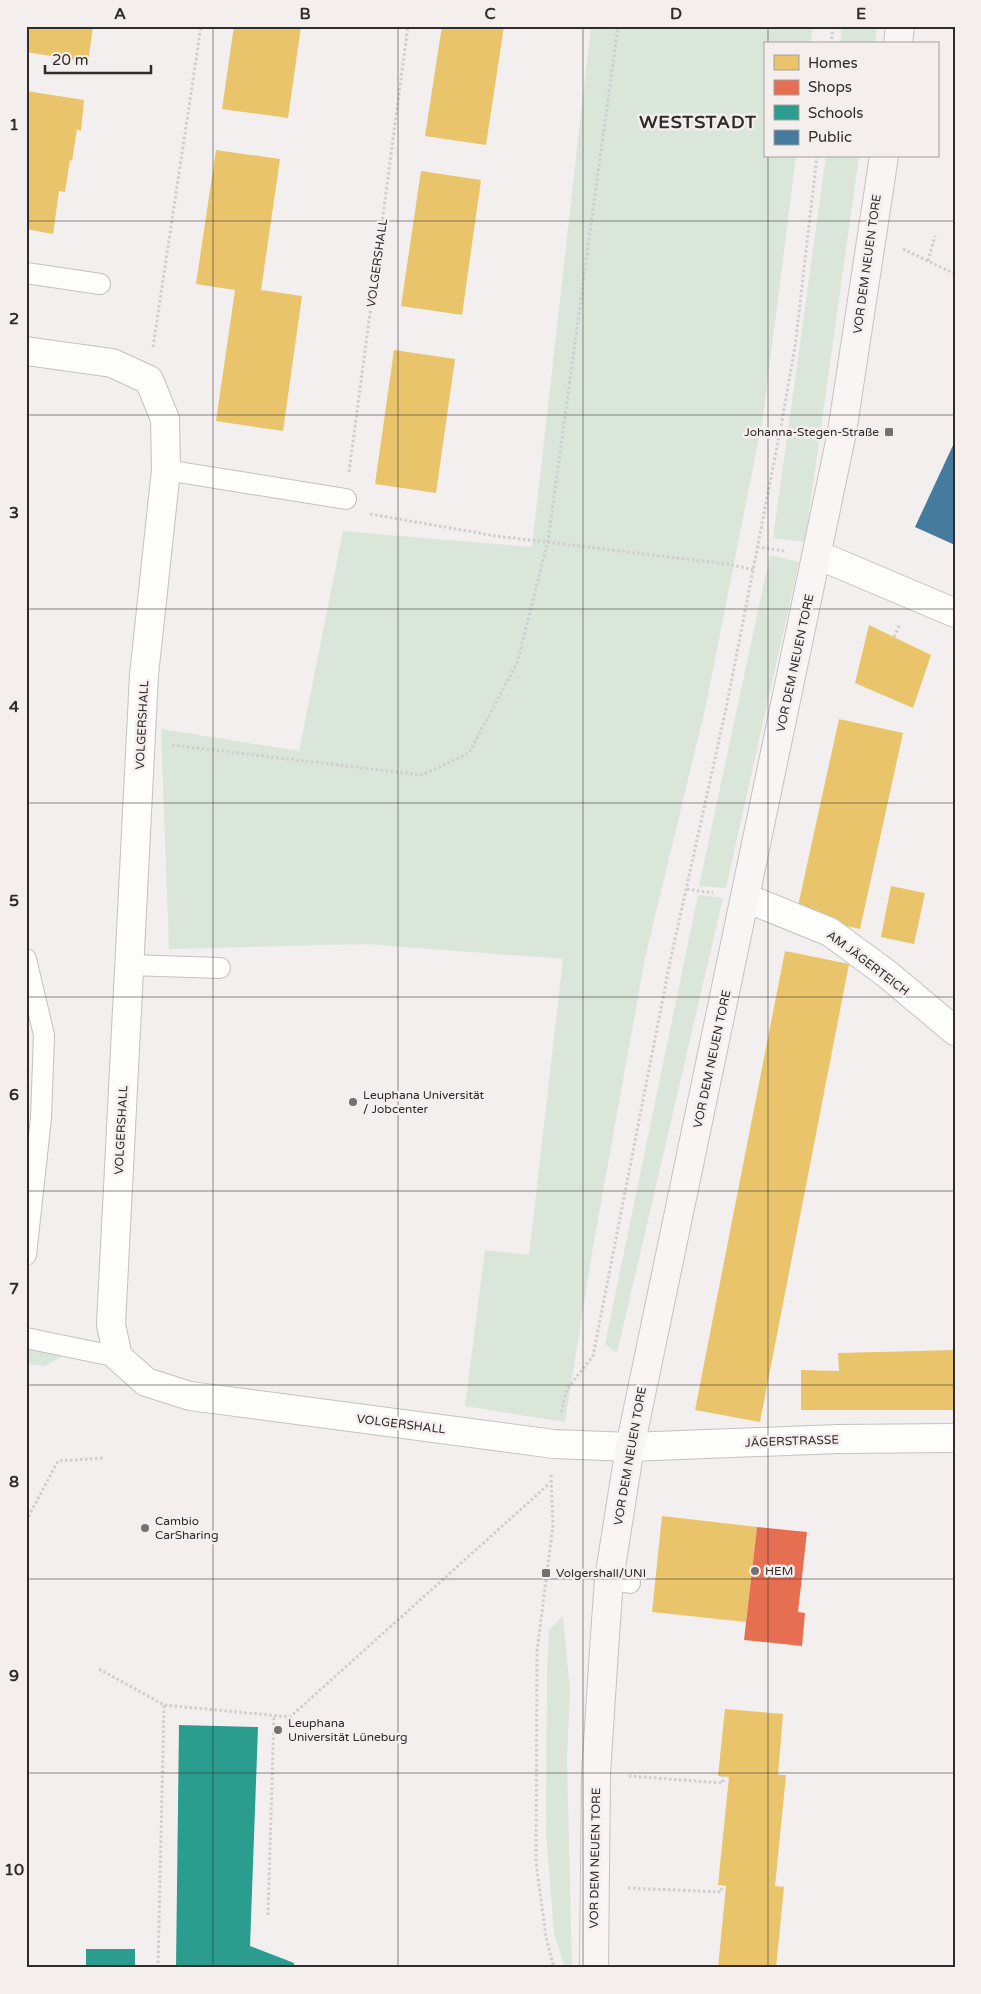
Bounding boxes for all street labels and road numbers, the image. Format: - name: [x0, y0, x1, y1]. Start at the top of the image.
- street label: VOR DEM NEUEN TORE: [850, 193, 884, 335]
- street label: VOLGERSHALL: [364, 218, 390, 308]
- street label: VOR DEM NEUEN TORE: [774, 592, 817, 733]
- street label: VOLGERSHALL: [133, 680, 151, 770]
- street label: AM JÄGERTEICH: [824, 928, 912, 998]
- street label: VOR DEM NEUEN TORE: [691, 988, 734, 1129]
- street label: VOLGERSHALL: [112, 1085, 130, 1175]
- street label: VOR DEM NEUEN TORE: [611, 1385, 649, 1527]
- street label: VOLGERSHALL: [356, 1412, 446, 1436]
- street label: JÄGERSTRASSE: [745, 1432, 839, 1450]
- street label: VOR DEM NEUEN TORE: [587, 1787, 603, 1928]

